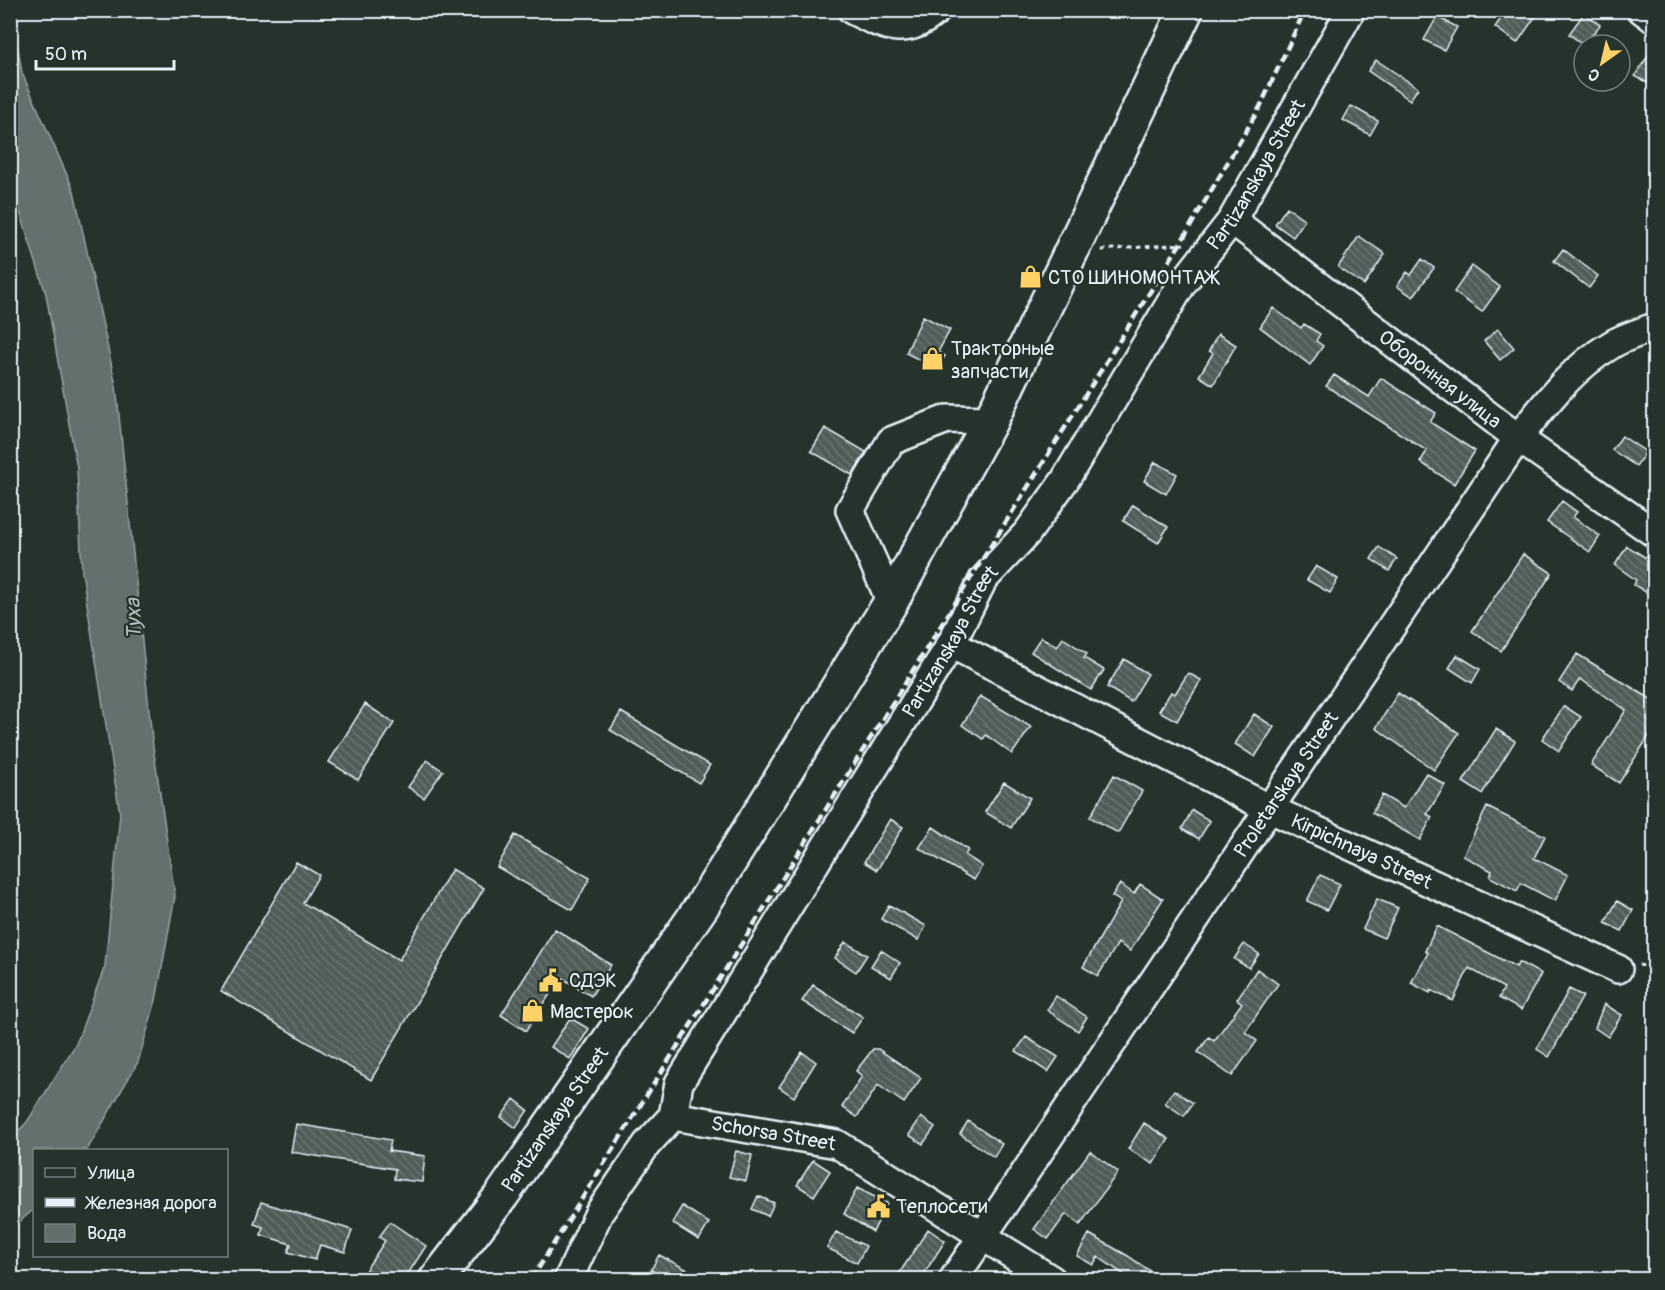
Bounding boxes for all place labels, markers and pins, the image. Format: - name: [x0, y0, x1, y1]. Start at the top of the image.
- shop icon: СТО ШИНОМОНТАЖ: [1017, 264, 1043, 290]
- place label: СТО ШИНОМОНТАЖ: [1048, 265, 1220, 290]
- place label: Тракторные запчасти: [951, 336, 1054, 384]
- shop icon: Тракторные запчасти: [920, 346, 946, 372]
- public building icon: СДЭК: [538, 967, 564, 993]
- place label: СДЭК: [569, 968, 617, 993]
- shop icon: Мастерок: [519, 998, 545, 1024]
- place label: Мастерок: [550, 999, 634, 1024]
- public building icon: Теплосети: [865, 1193, 891, 1219]
- place label: Теплосети: [896, 1194, 987, 1219]

